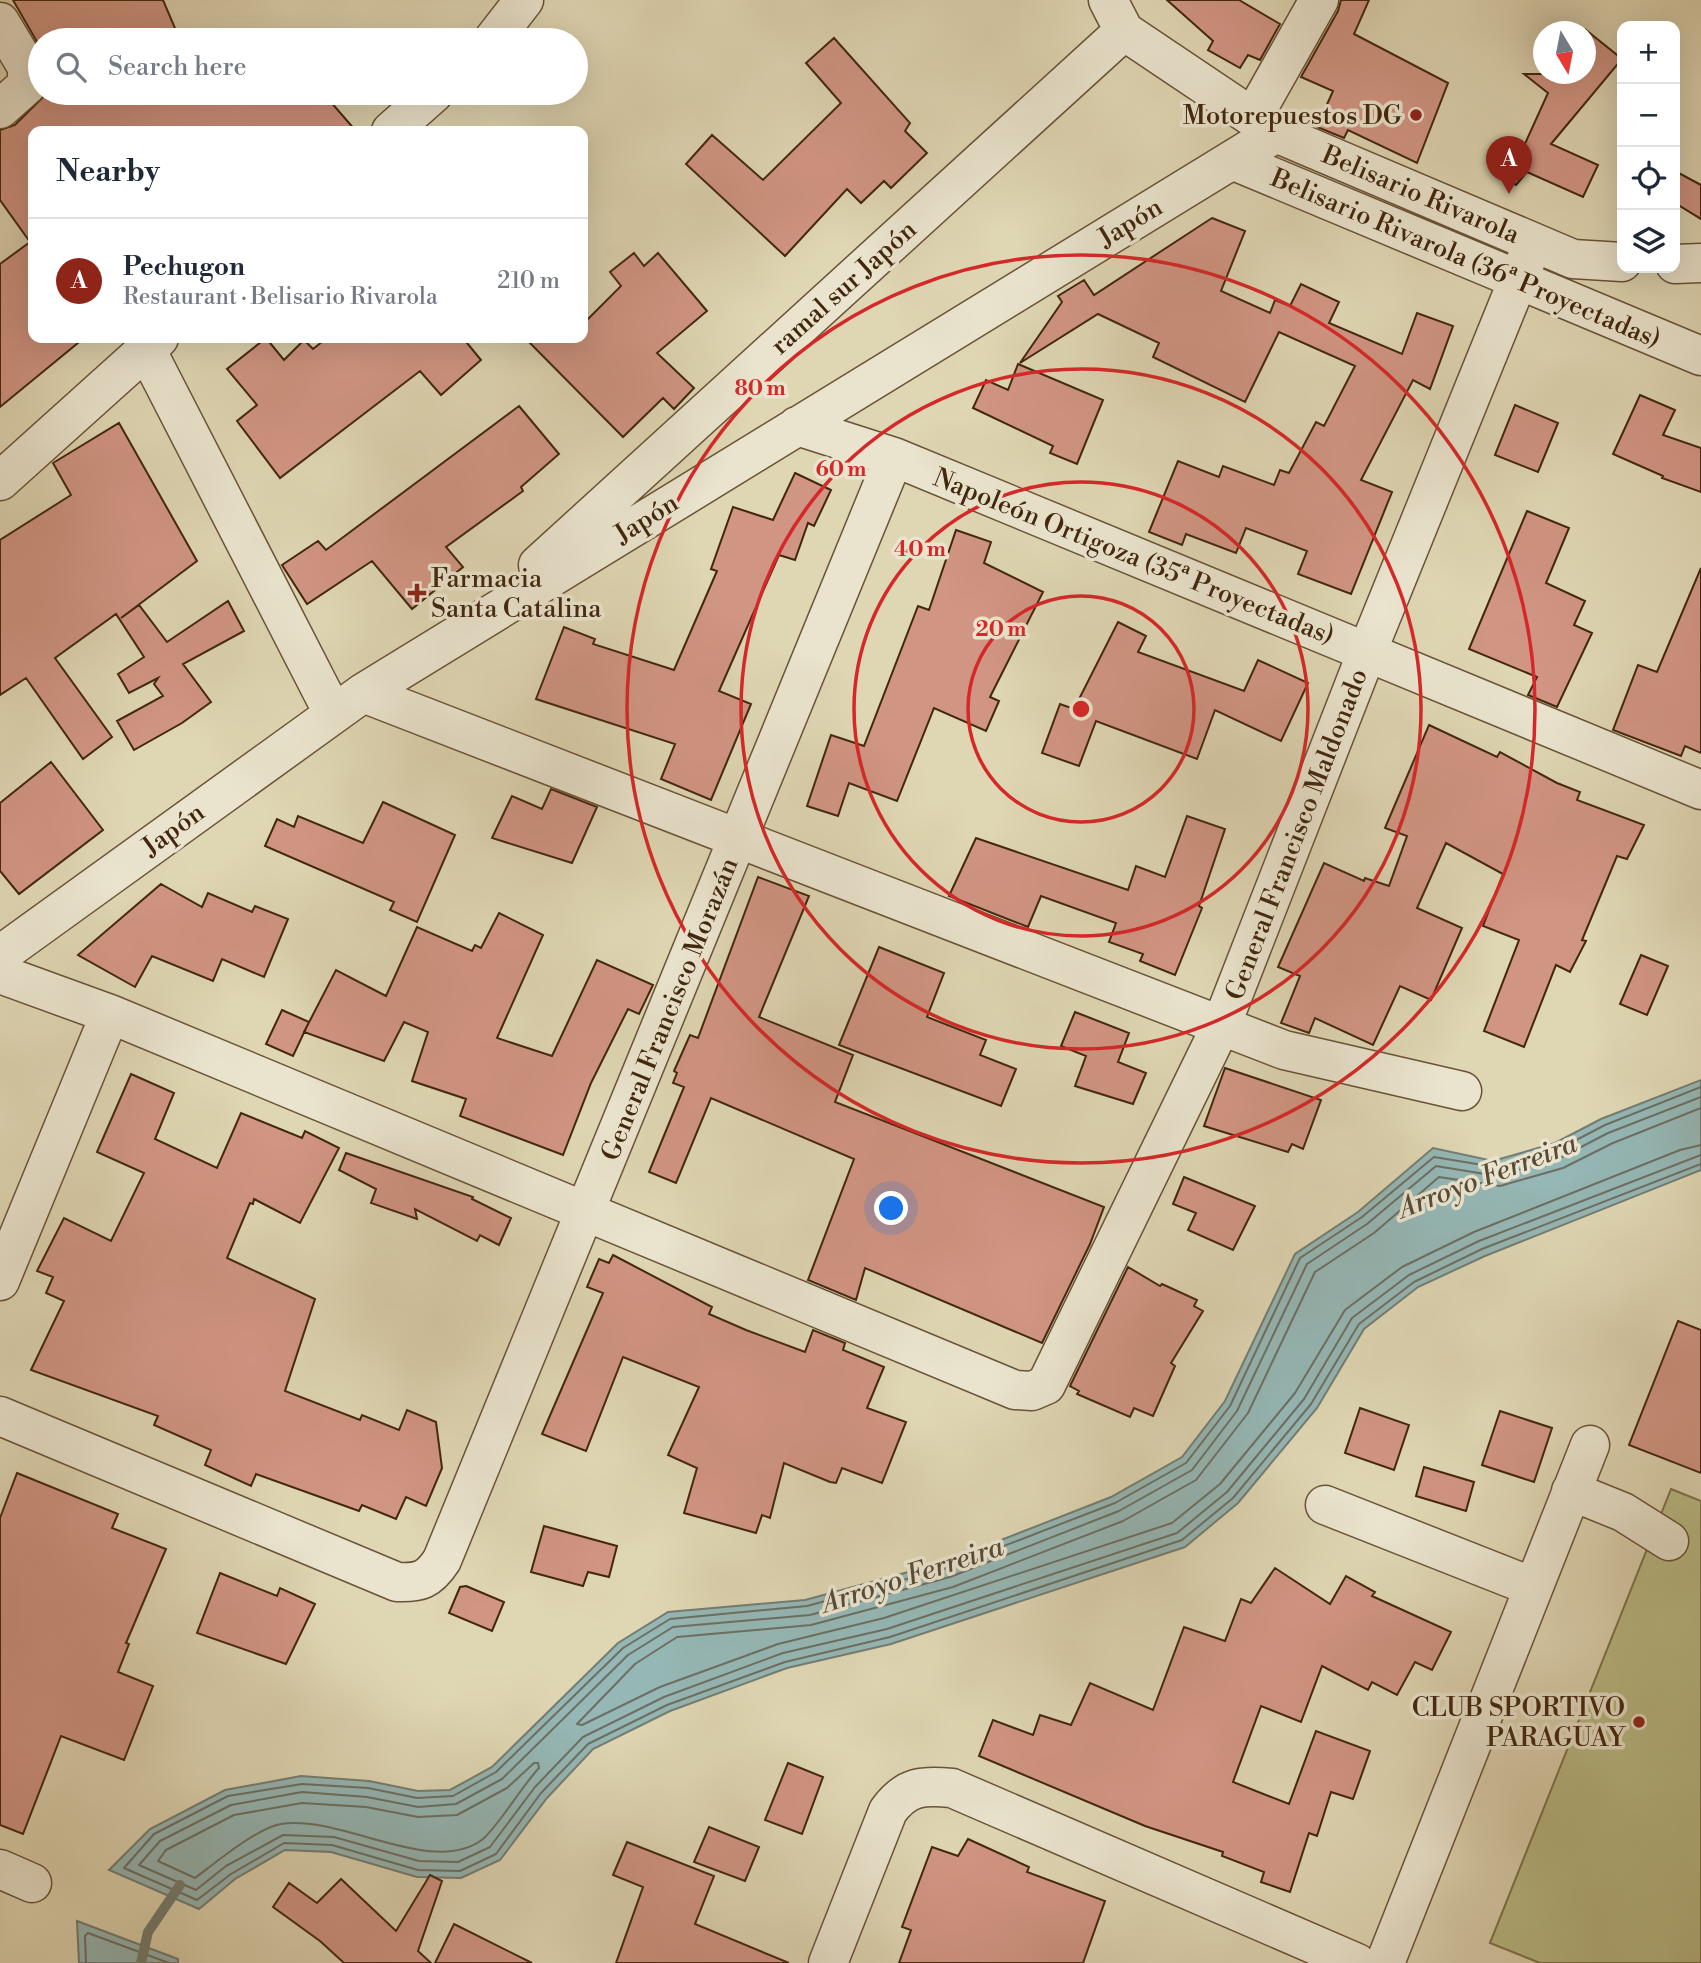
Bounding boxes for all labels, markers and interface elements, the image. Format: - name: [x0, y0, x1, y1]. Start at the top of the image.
- north arrow: [1533, 21, 1596, 84]
- map controls: [1617, 21, 1680, 273]
- button: +: [1617, 21, 1680, 84]
- search box: [28, 28, 588, 105]
- icon: search: [52, 48, 90, 86]
- text: Search here: [108, 51, 247, 83]
- button: −: [1617, 84, 1680, 147]
- place label: Motorepuestos DG: [1183, 100, 1402, 132]
- marker: Motorepuestos DG: [1408, 107, 1424, 123]
- pin: A: [1486, 136, 1532, 194]
- street label: Belisario Rivarola: [1316, 138, 1525, 251]
- button: locate: [1617, 147, 1680, 210]
- text: Nearby: [56, 153, 160, 191]
- street label: Belisario Rivarola (36ª Proyectadas): [1265, 162, 1665, 356]
- street label: Japón: [1092, 191, 1168, 255]
- button: layers: [1617, 210, 1680, 273]
- street label: ramal sur Japón: [764, 214, 923, 362]
- text: Pechugon: [123, 251, 245, 283]
- text: A: [71, 267, 87, 295]
- text: 210 m: [497, 267, 560, 295]
- text: Restaurant · Belisario Rivarola: [123, 283, 438, 311]
- text: 80 m: [734, 376, 786, 402]
- text: 60 m: [816, 457, 866, 483]
- street label: Napoleón Ortigoza (35ª Proyectadas): [929, 462, 1339, 652]
- street label: Japón: [608, 487, 684, 551]
- text: 40 m: [894, 537, 946, 563]
- place label: Farmacia Santa Catalina: [431, 563, 602, 625]
- marker: Farmacia Santa Catalina: [409, 585, 425, 601]
- text: 20 m: [976, 617, 1026, 643]
- street label: General Francisco Maldonado: [1219, 664, 1375, 1005]
- centre of rings: [1069, 697, 1093, 721]
- street label: Japón: [135, 796, 211, 864]
- street label: General Francisco Morazán: [594, 853, 745, 1166]
- water label: Arroyo Ferreira: [1390, 1126, 1582, 1228]
- your location: [874, 1191, 908, 1225]
- water label: Arroyo Ferreira: [814, 1529, 1008, 1622]
- place label: CLUB SPORTIVO PARAGUAY: [1412, 1692, 1627, 1754]
- marker: CLUB SPORTIVO PARAGUAY: [1631, 1714, 1647, 1730]

